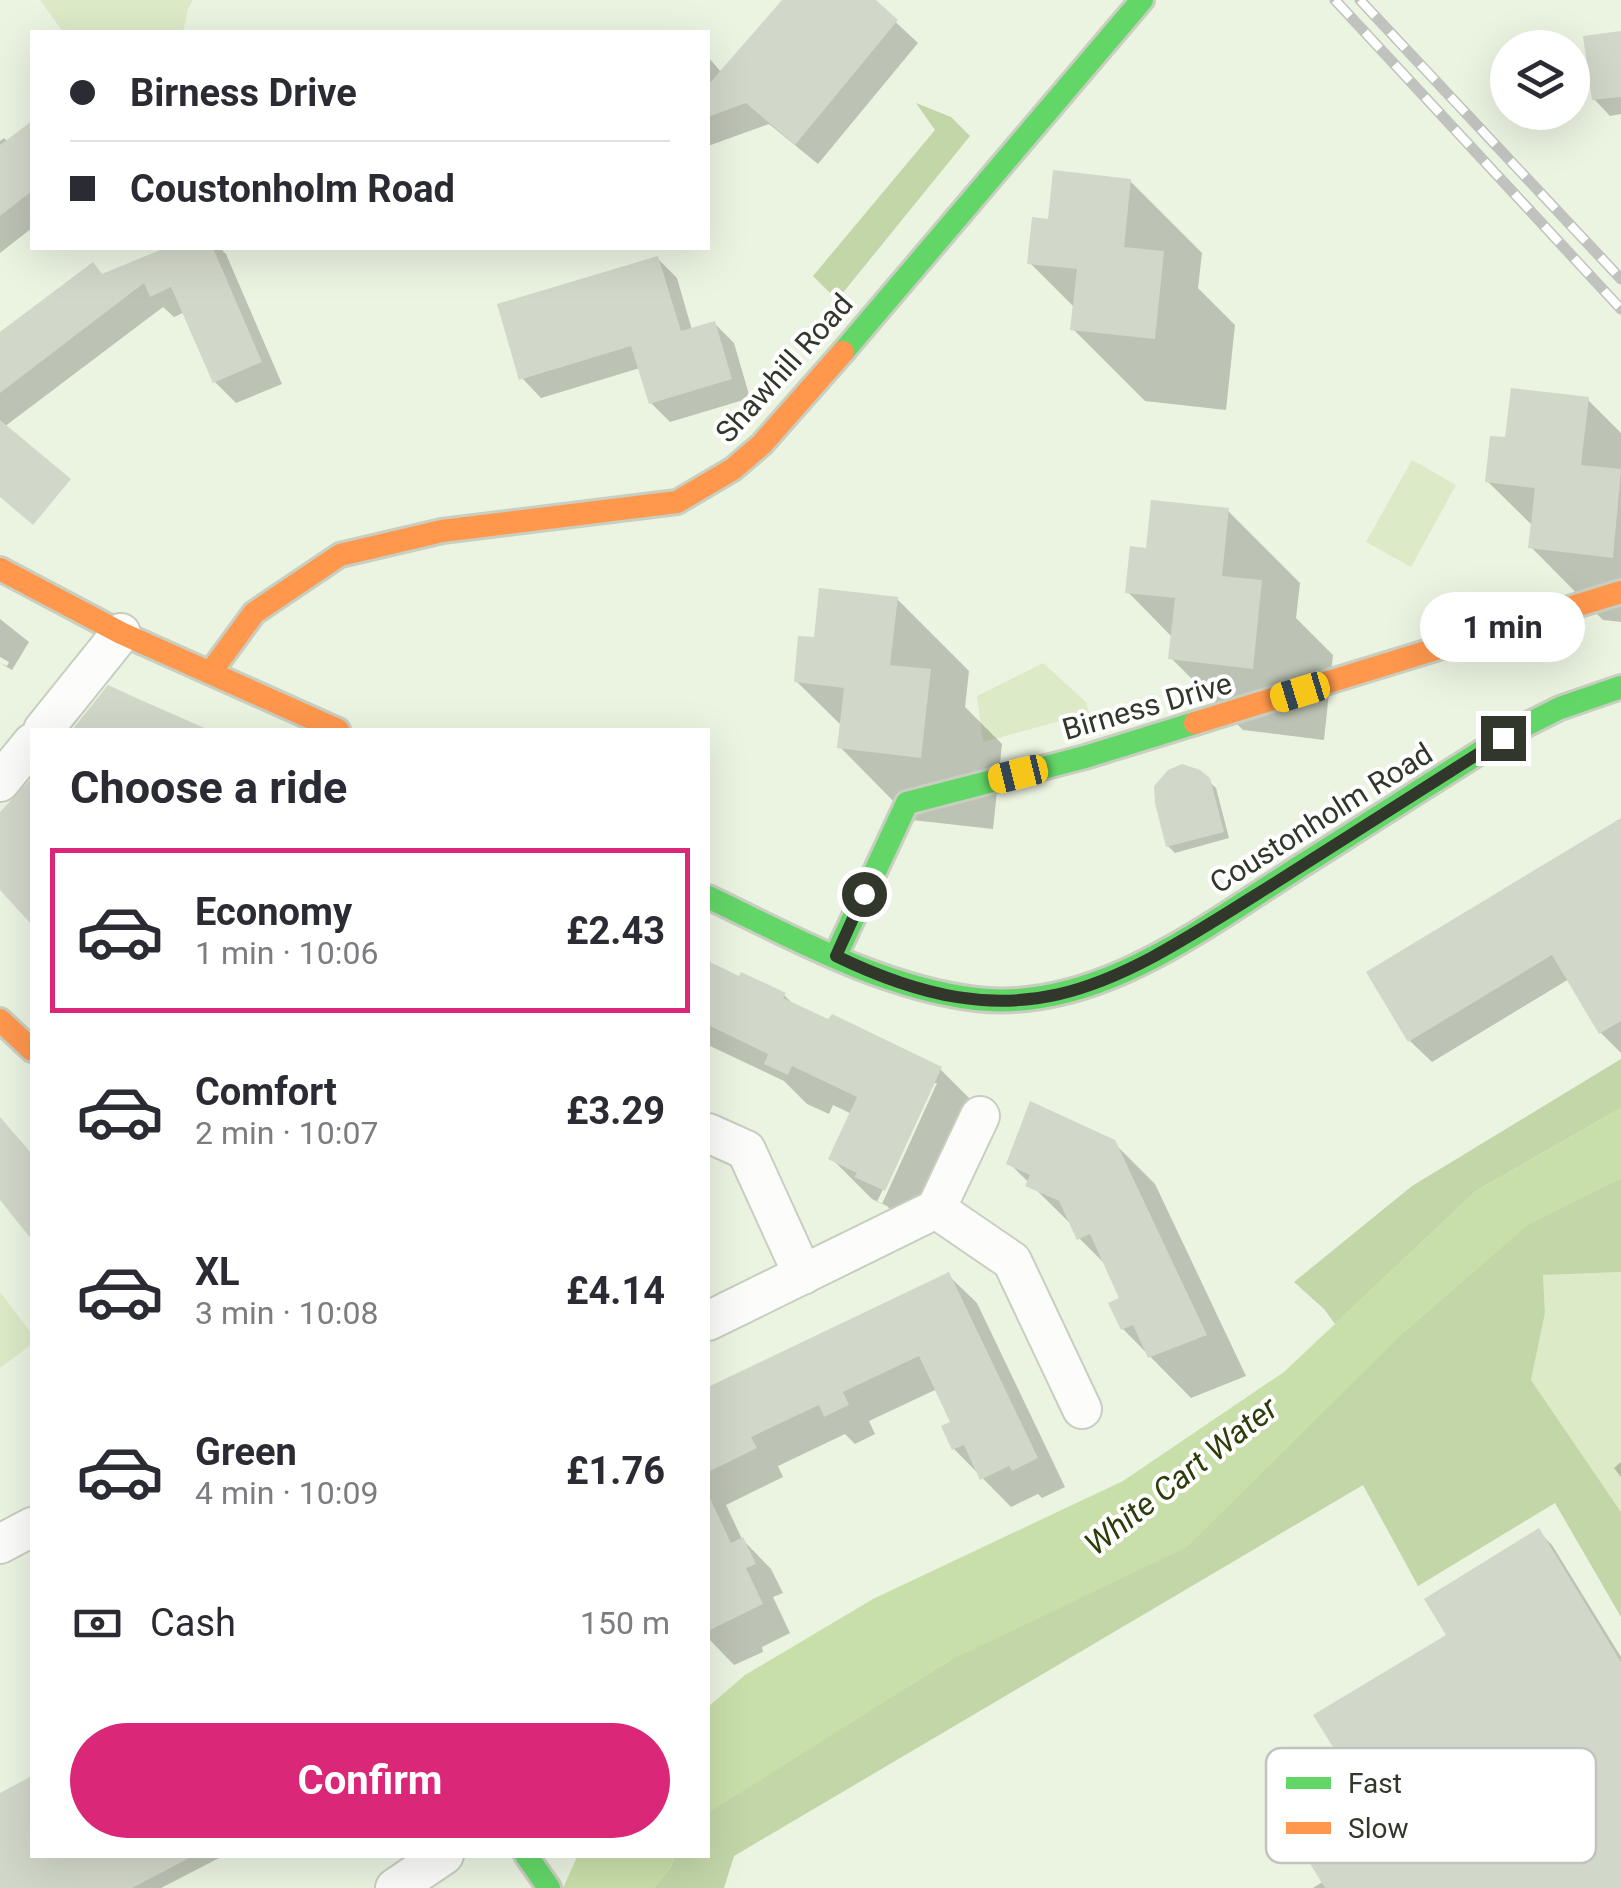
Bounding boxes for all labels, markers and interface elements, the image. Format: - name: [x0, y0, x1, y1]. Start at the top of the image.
- map controls: [1490, 30, 1590, 130]
- button: layers: [1490, 30, 1590, 130]
- text: Birness Drive: [130, 71, 357, 115]
- text: Coustonholm Road: [130, 167, 455, 211]
- street label: Shawhill Road: [708, 286, 860, 450]
- callout: 1 min: [1420, 593, 1586, 663]
- text: 1 min: [1462, 608, 1543, 646]
- street label: Birness Drive: [1058, 665, 1236, 747]
- car: [1267, 669, 1333, 715]
- route end: [1481, 716, 1526, 761]
- street label: Coustonholm Road: [1203, 735, 1439, 901]
- car: [985, 752, 1051, 796]
- text: Choose a ride: [70, 761, 347, 814]
- route start: [842, 872, 887, 917]
- icon: car: [75, 886, 165, 976]
- text: Economy: [195, 890, 352, 934]
- text: £2.43: [566, 909, 665, 953]
- text: 1 min · 10:06: [195, 934, 378, 972]
- icon: car: [75, 1066, 165, 1156]
- text: Comfort: [195, 1070, 337, 1114]
- text: £3.29: [566, 1089, 665, 1133]
- text: 2 min · 10:07: [195, 1114, 378, 1152]
- icon: car: [75, 1246, 165, 1336]
- text: XL: [195, 1250, 240, 1294]
- text: £4.14: [566, 1269, 665, 1313]
- text: 3 min · 10:08: [195, 1294, 378, 1332]
- water label: White Cart Water: [1077, 1388, 1286, 1563]
- icon: car: [75, 1426, 165, 1516]
- text: Green: [195, 1430, 297, 1474]
- text: £1.76: [566, 1449, 665, 1493]
- text: 4 min · 10:09: [195, 1474, 378, 1512]
- icon: cash: [70, 1596, 125, 1651]
- text: Cash: [150, 1601, 236, 1645]
- text: 150 m: [580, 1604, 670, 1642]
- button: Confirm: [70, 1723, 670, 1838]
- legend: [1266, 1748, 1596, 1863]
- text: Fast: [1348, 1767, 1402, 1800]
- text: Slow: [1348, 1812, 1408, 1845]

